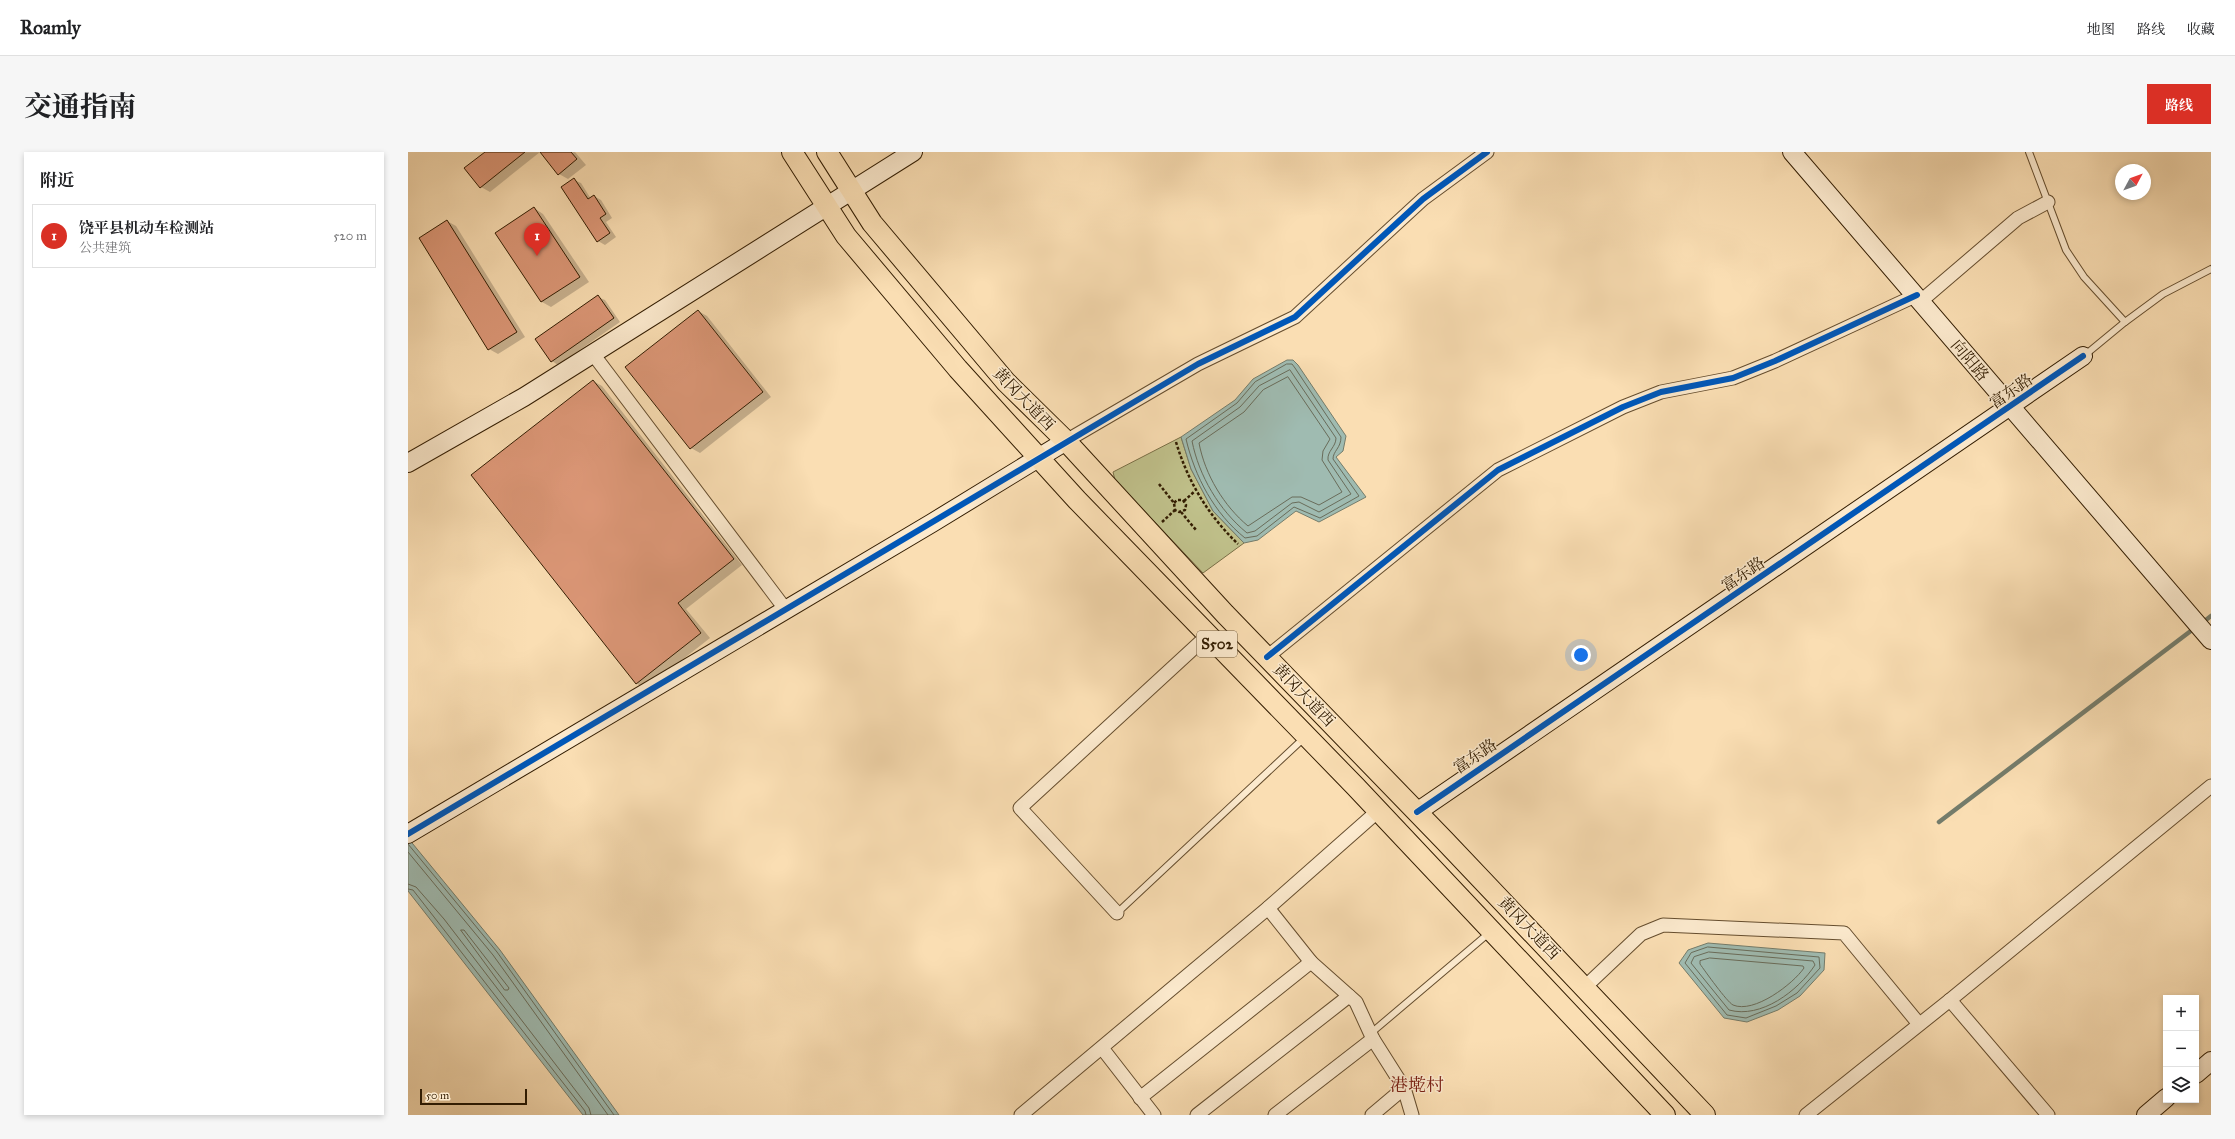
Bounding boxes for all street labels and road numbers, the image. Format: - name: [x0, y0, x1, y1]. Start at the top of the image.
- street label: 向阳路: [1947, 336, 1993, 384]
- street label: 黄冈大道西: [989, 364, 1059, 434]
- street label: 富东路: [1986, 369, 2036, 413]
- street label: 富东路: [1718, 553, 1768, 595]
- road number: S502: [1197, 631, 1237, 657]
- street label: 黄冈大道西: [1269, 660, 1339, 730]
- street label: 富东路: [1450, 735, 1500, 777]
- street label: 黄冈大道西: [1494, 893, 1564, 963]

